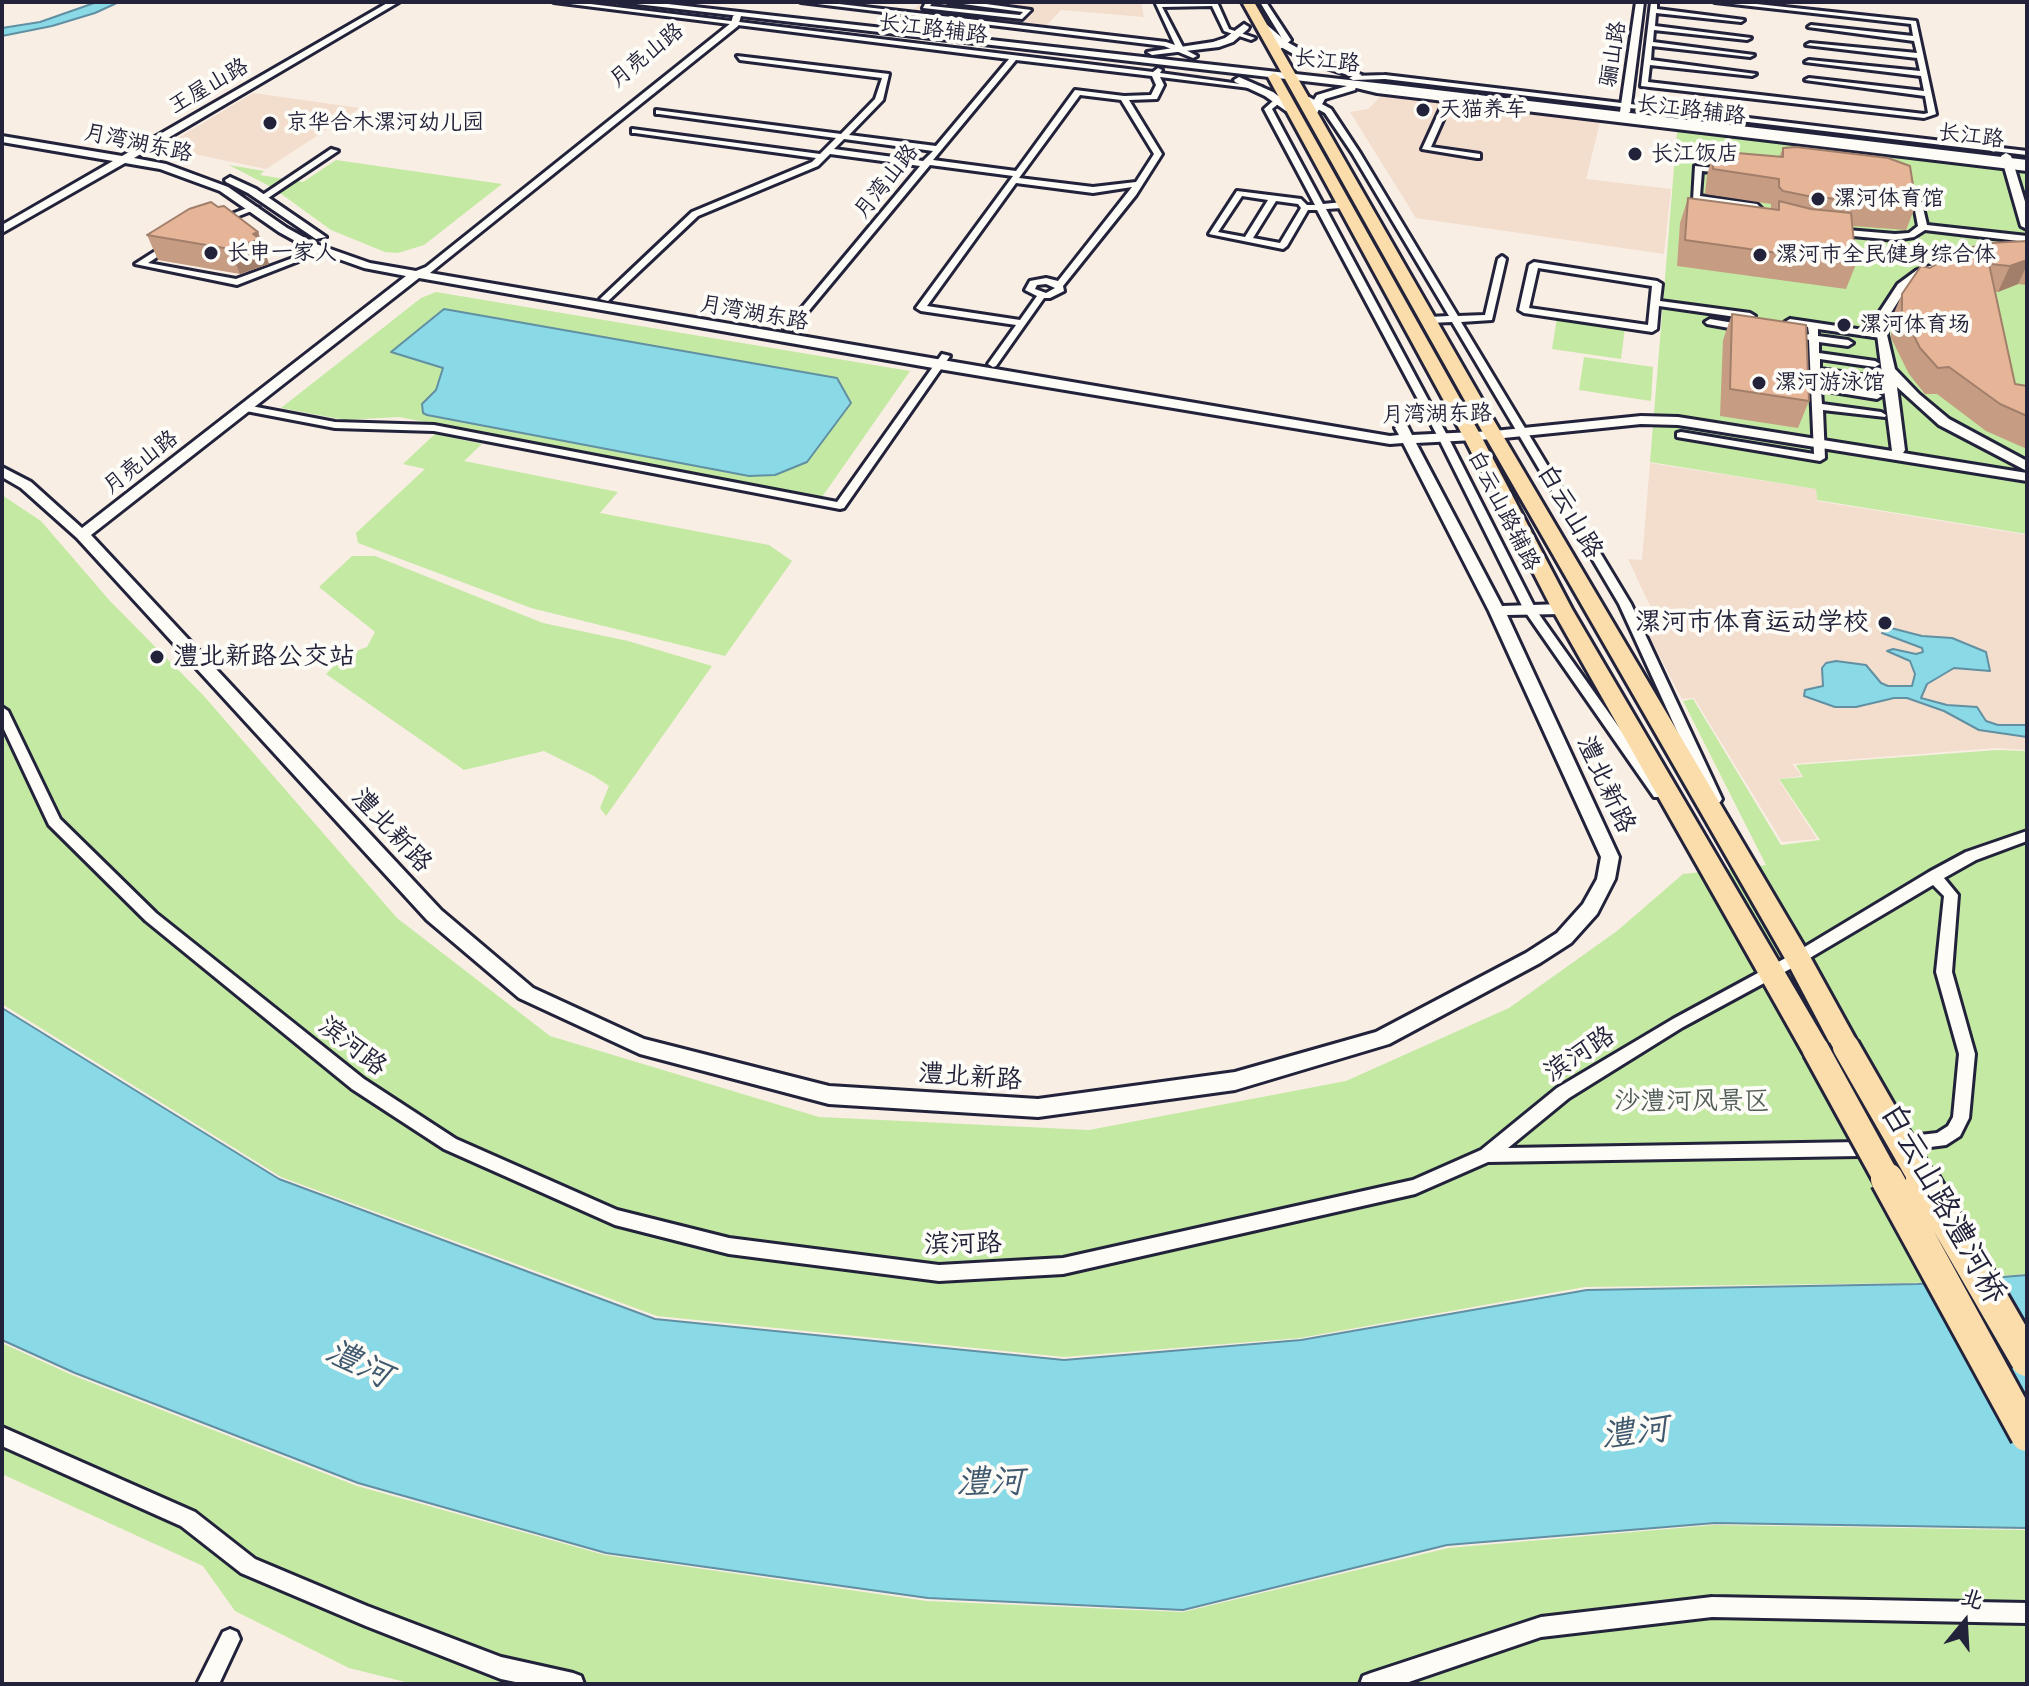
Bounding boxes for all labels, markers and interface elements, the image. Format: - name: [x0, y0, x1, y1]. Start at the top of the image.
- street label: 长江路辅路: [877, 10, 989, 50]
- street label: 月亮山路: [604, 18, 690, 94]
- street label: 骊山路: [1596, 19, 1632, 89]
- street label: 长江路: [1293, 45, 1361, 79]
- street label: 王屋山路: [164, 54, 254, 120]
- street label: 长江路辅路: [1635, 91, 1747, 131]
- place label: 天猫养车: [1439, 97, 1527, 123]
- marker: 天猫养车: [1414, 101, 1432, 119]
- place label: 京华合木漯河幼儿园: [286, 110, 484, 136]
- marker: 京华合木漯河幼儿园: [261, 114, 279, 132]
- street label: 月湾湖东路: [81, 120, 195, 168]
- street label: 长江路: [1937, 120, 2005, 154]
- street label: 月湾山路: [849, 139, 925, 225]
- place label: 长江饭店: [1651, 141, 1739, 167]
- marker: 长江饭店: [1626, 145, 1644, 163]
- place label: 漯河体育馆: [1834, 186, 1944, 212]
- marker: 漯河体育馆: [1809, 190, 1827, 208]
- place label: 长申一家人: [227, 240, 337, 266]
- place label: 漯河市全民健身综合体: [1776, 242, 1996, 268]
- marker: 长申一家人: [202, 244, 220, 262]
- marker: 漯河市全民健身综合体: [1751, 246, 1769, 264]
- street label: 月湾湖东路: [698, 291, 810, 337]
- place label: 漯河体育场: [1860, 312, 1970, 338]
- marker: 漯河体育场: [1835, 316, 1853, 334]
- place label: 漯河游泳馆: [1775, 370, 1885, 396]
- marker: 漯河游泳馆: [1750, 374, 1768, 392]
- street label: 月湾湖东路: [1382, 401, 1492, 429]
- street label: 月亮山路: [98, 426, 184, 500]
- street label: 白云山路辅路: [1461, 446, 1545, 576]
- street label: 白云山路: [1529, 459, 1609, 565]
- place label: 漯河市体育运动学校: [1635, 607, 1869, 639]
- marker: 漯河市体育运动学校: [1876, 614, 1894, 632]
- place label: 澧北新路公交站: [173, 641, 355, 673]
- marker: 澧北新路公交站: [148, 648, 166, 666]
- street label: 澧北新路: [1569, 731, 1641, 839]
- street label: 澧北新路: [344, 782, 438, 880]
- street label: 滨河路: [312, 1011, 392, 1083]
- street label: 滨河路: [1539, 1021, 1621, 1089]
- street label: 澧北新路: [917, 1059, 1023, 1097]
- park label: 沙澧河风景区: [1614, 1086, 1770, 1118]
- street label: 白云山路澧河桥: [1871, 1097, 2013, 1311]
- street label: 滨河路: [924, 1229, 1002, 1261]
- water label: 澧河: [318, 1332, 398, 1398]
- water label: 澧河: [1599, 1410, 1671, 1458]
- water label: 澧河: [956, 1463, 1024, 1505]
- text: 北: [1956, 1577, 1989, 1621]
- north arrow: [1925, 1582, 2005, 1662]

